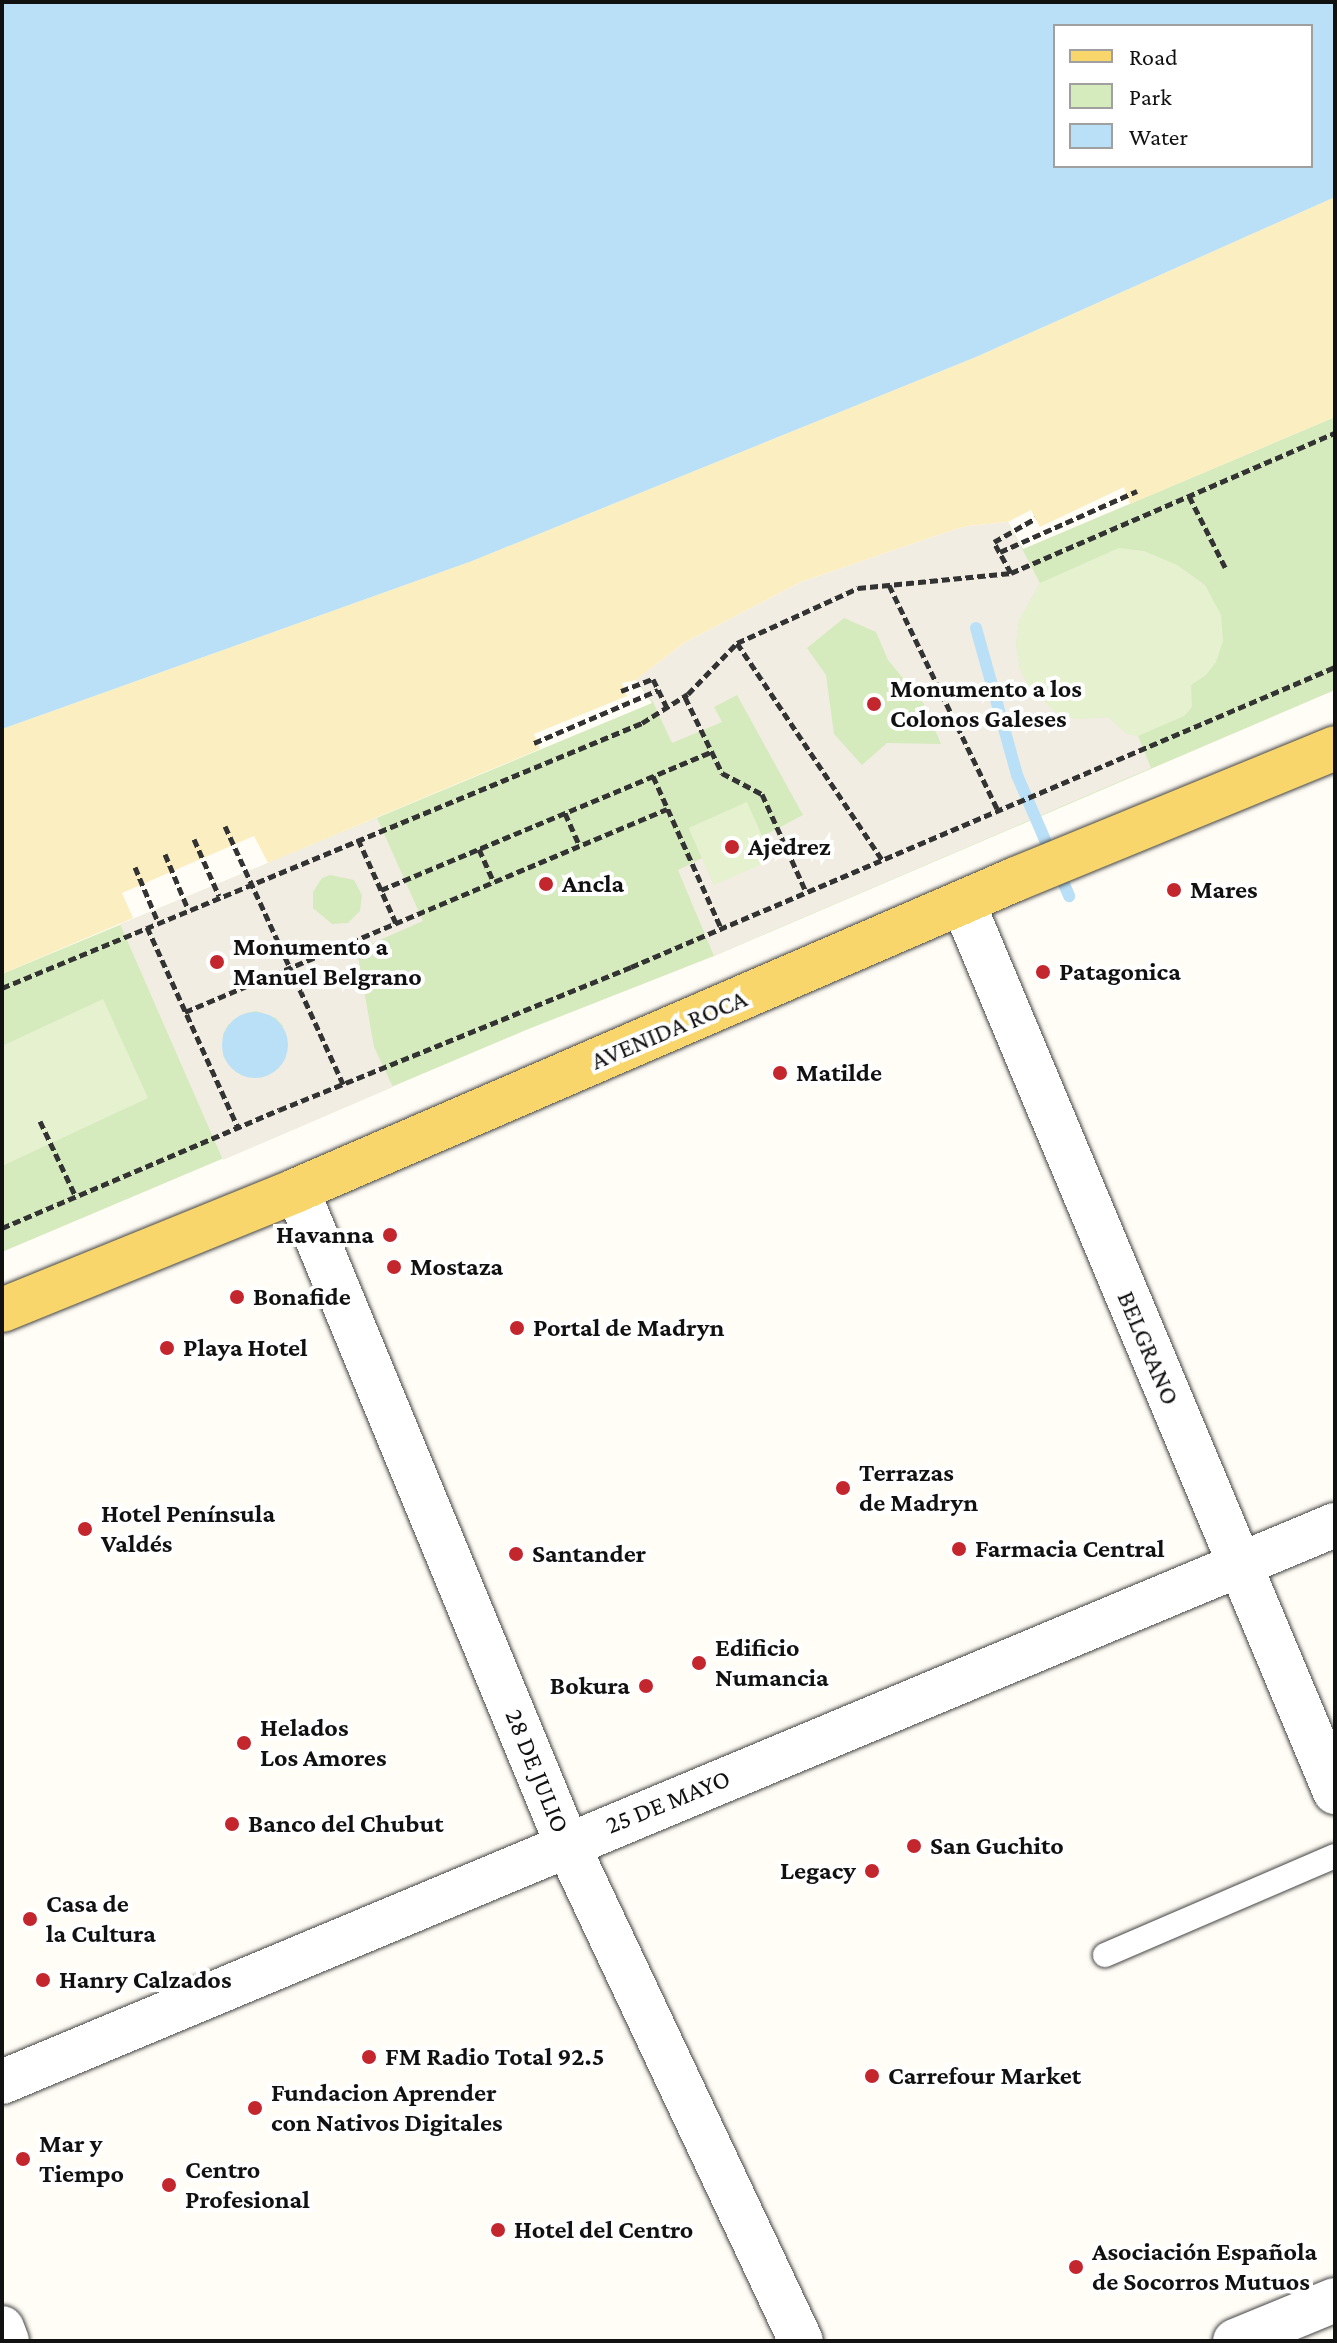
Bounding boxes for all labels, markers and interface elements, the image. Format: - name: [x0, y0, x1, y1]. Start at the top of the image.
- legend: [1053, 24, 1313, 168]
- text: Road: [1129, 43, 1178, 70]
- text: Park: [1129, 83, 1172, 110]
- text: Water: [1129, 123, 1188, 150]
- place label: Monumento a los Colonos Galeses: [890, 673, 1082, 734]
- marker: Monumento a los Colonos Galeses: [865, 695, 883, 713]
- place label: Ajedrez: [748, 831, 831, 863]
- marker: Ajedrez: [723, 838, 741, 856]
- place label: Ancla: [562, 868, 624, 900]
- place label: Mares: [1190, 874, 1258, 906]
- marker: Ancla: [537, 875, 555, 893]
- marker: Mares: [1165, 881, 1183, 899]
- place label: Monumento a Manuel Belgrano: [233, 931, 422, 992]
- marker: Monumento a Manuel Belgrano: [208, 953, 226, 971]
- place label: Patagonica: [1059, 956, 1181, 988]
- marker: Patagonica: [1034, 963, 1052, 981]
- street label: AVENIDA ROCA: [586, 983, 752, 1077]
- place label: Matilde: [796, 1057, 882, 1089]
- marker: Matilde: [771, 1064, 789, 1082]
- place label: Havanna: [276, 1219, 374, 1251]
- marker: Havanna: [381, 1226, 399, 1244]
- place label: Mostaza: [410, 1251, 503, 1283]
- marker: Mostaza: [385, 1258, 403, 1276]
- place label: Bonafide: [253, 1281, 351, 1313]
- street label: BELGRANO: [1110, 1286, 1186, 1410]
- marker: Bonafide: [228, 1288, 246, 1306]
- place label: Portal de Madryn: [533, 1312, 724, 1344]
- marker: Portal de Madryn: [508, 1319, 526, 1337]
- place label: Playa Hotel: [183, 1332, 308, 1364]
- marker: Playa Hotel: [158, 1339, 176, 1357]
- place label: Terrazas de Madryn: [859, 1457, 978, 1518]
- marker: Terrazas de Madryn: [834, 1479, 852, 1497]
- place label: Hotel Península Valdés: [101, 1498, 275, 1560]
- marker: Hotel Península Valdés: [76, 1520, 94, 1538]
- place label: Farmacia Central: [975, 1533, 1165, 1565]
- place label: Santander: [532, 1538, 646, 1570]
- marker: Farmacia Central: [950, 1540, 968, 1558]
- marker: Santander: [507, 1545, 525, 1563]
- place label: Edificio Numancia: [715, 1632, 829, 1694]
- marker: Edificio Numancia: [690, 1654, 708, 1672]
- place label: Bokura: [550, 1670, 630, 1702]
- marker: Bokura: [637, 1677, 655, 1695]
- street label: 28 DE JULIO: [498, 1705, 576, 1837]
- place label: Helados Los Amores: [260, 1712, 387, 1774]
- marker: Helados Los Amores: [235, 1734, 253, 1752]
- street label: 25 DE MAYO: [601, 1763, 735, 1841]
- place label: Banco del Chubut: [248, 1808, 444, 1840]
- marker: Banco del Chubut: [223, 1815, 241, 1833]
- place label: San Guchito: [930, 1830, 1064, 1862]
- marker: San Guchito: [905, 1837, 923, 1855]
- place label: Legacy: [780, 1855, 856, 1887]
- marker: Legacy: [863, 1862, 881, 1880]
- place label: Casa de la Cultura: [46, 1888, 156, 1950]
- marker: Casa de la Cultura: [21, 1910, 39, 1928]
- place label: Hanry Calzados: [59, 1964, 231, 1996]
- marker: Hanry Calzados: [34, 1971, 52, 1989]
- place label: FM Radio Total 92.5: [385, 2041, 605, 2073]
- marker: FM Radio Total 92.5: [360, 2048, 378, 2066]
- place label: Carrefour Market: [888, 2060, 1081, 2092]
- marker: Carrefour Market: [863, 2067, 881, 2085]
- place label: Fundacion Aprender con Nativos Digitales: [271, 2077, 503, 2138]
- marker: Fundacion Aprender con Nativos Digitales: [246, 2099, 264, 2117]
- place label: Mar y Tiempo: [39, 2128, 124, 2190]
- marker: Mar y Tiempo: [14, 2150, 32, 2168]
- place label: Centro Profesional: [185, 2154, 310, 2216]
- marker: Centro Profesional: [160, 2176, 178, 2194]
- place label: Hotel del Centro: [514, 2214, 693, 2246]
- marker: Hotel del Centro: [489, 2221, 507, 2239]
- place label: Asociación Española de Socorros Mutuos: [1092, 2236, 1317, 2298]
- marker: Asociación Española de Socorros Mutuos: [1067, 2258, 1085, 2276]

